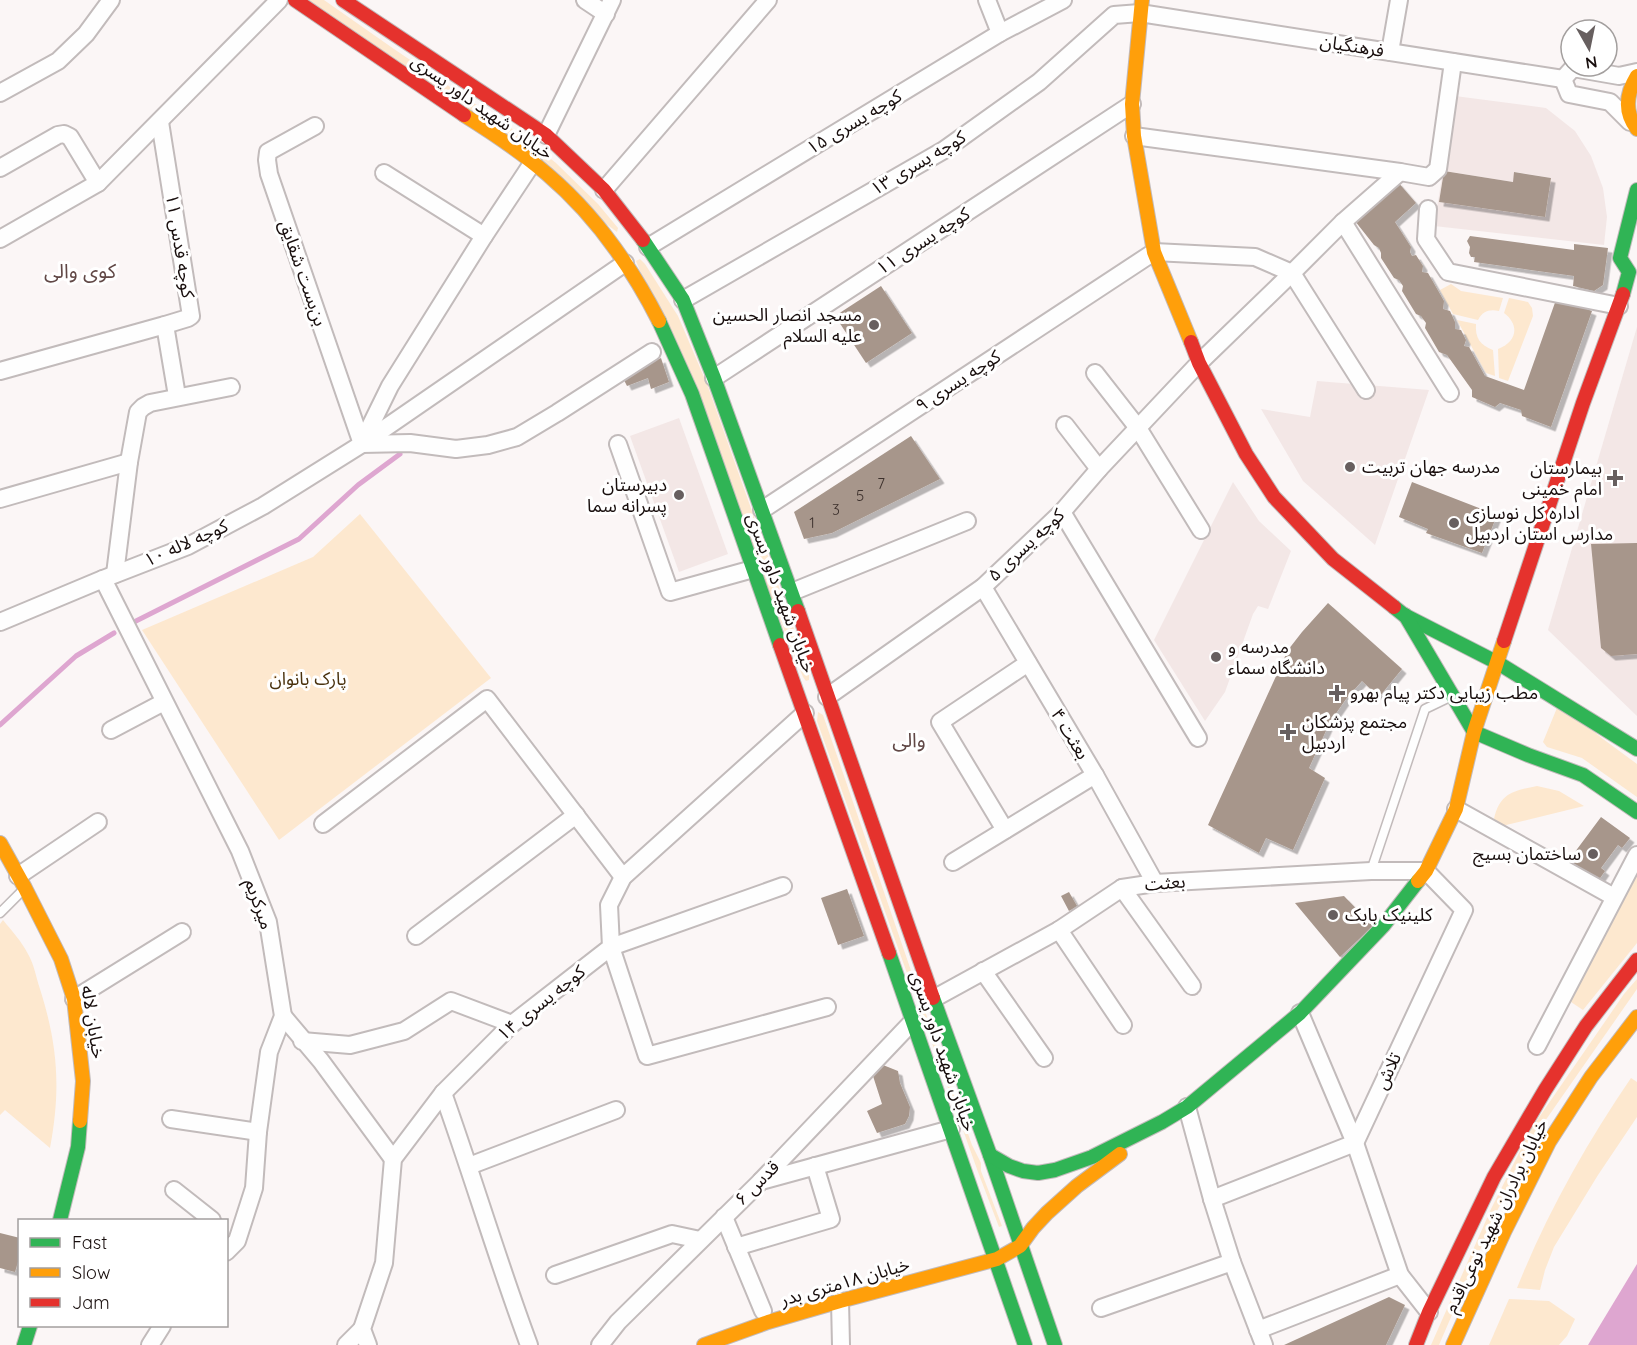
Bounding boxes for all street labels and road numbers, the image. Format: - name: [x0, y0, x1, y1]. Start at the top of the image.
- street label: فرهنگیان: [1318, 29, 1386, 62]
- street label: خیابان شهید داور یسری: [407, 49, 558, 164]
- street label: کوچه یسری ۱۵: [802, 84, 906, 159]
- street label: کوچه یسری ۱۳: [866, 125, 970, 200]
- street label: کوچه قدس ۱۱: [161, 192, 200, 300]
- street label: کوچه یسری ۱۱: [872, 201, 974, 279]
- street label: بن‌بست شقایق: [275, 217, 332, 329]
- street label: کوچه یسری ۹: [911, 344, 1005, 417]
- street label: کوچه یسری ۵: [982, 503, 1069, 586]
- street label: خیابان شهید داور یسری: [742, 510, 821, 676]
- street label: کوچه لاله ۱۰: [140, 514, 232, 571]
- street label: بعثت ۴: [1046, 704, 1095, 764]
- street label: بعثت: [1144, 869, 1186, 896]
- street label: میرکریم: [238, 875, 279, 933]
- street label: کوچه یسری ۱۴: [492, 960, 590, 1045]
- street label: خیابان شهید داور یسری: [905, 968, 982, 1134]
- street label: خیابان لاله: [76, 984, 111, 1060]
- street label: تلاش: [1369, 1049, 1406, 1093]
- street label: خیابان برادران شهید نوعی‌اقدم: [1439, 1115, 1555, 1318]
- street label: قدس ۶: [729, 1155, 784, 1210]
- street label: خیابان ۱۸متری بدر: [777, 1252, 912, 1311]

